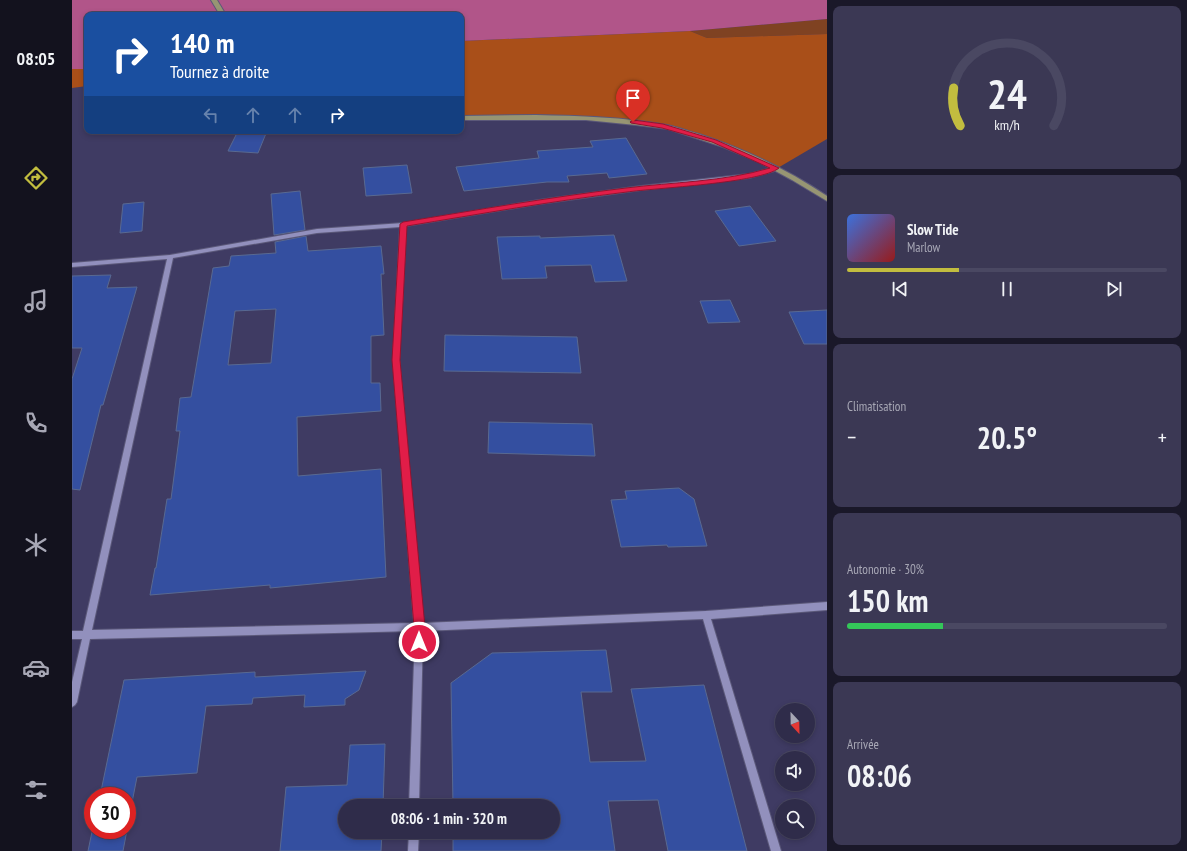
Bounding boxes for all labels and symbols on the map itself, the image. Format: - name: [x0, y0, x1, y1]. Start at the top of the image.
- pin: [616, 81, 650, 122]
- position arrow: [398, 621, 440, 663]
- north arrow: [775, 703, 815, 743]
- speed limit sign: 30: [84, 787, 136, 839]

